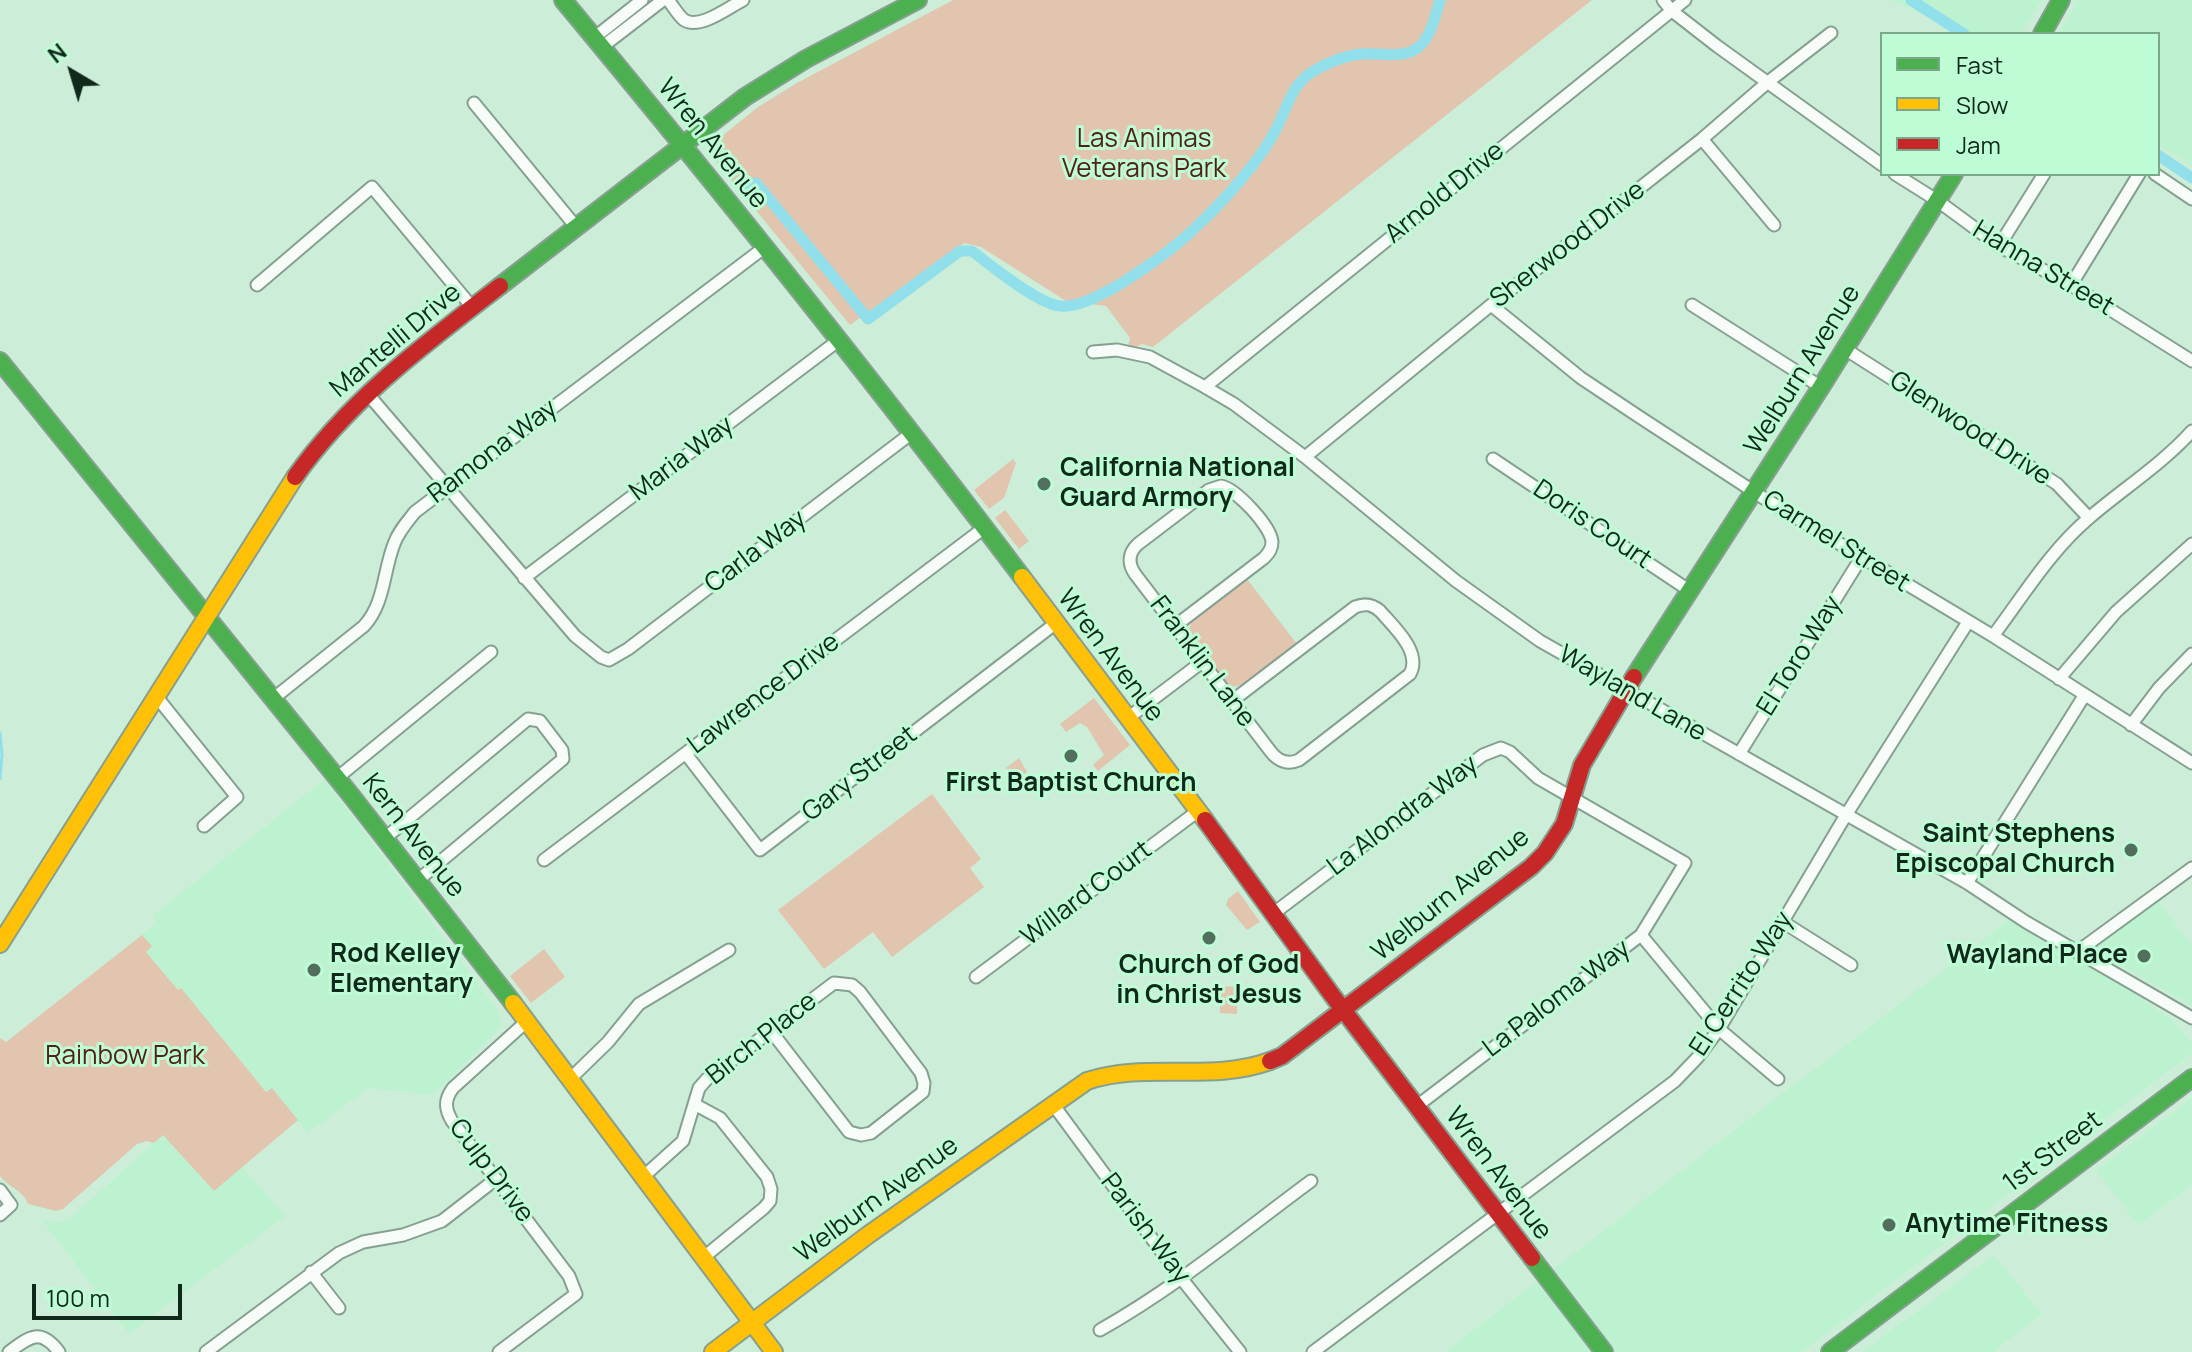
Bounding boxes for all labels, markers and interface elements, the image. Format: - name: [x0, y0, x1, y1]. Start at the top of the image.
- north arrow: [32, 32, 112, 112]
- legend: [1880, 32, 2160, 176]
- text: N: [42, 36, 73, 70]
- text: Fast: [1956, 48, 2003, 81]
- street label: Wren Avenue: [650, 73, 774, 215]
- text: Slow: [1956, 88, 2009, 121]
- park label: Las Animas Veterans Park: [1062, 124, 1226, 186]
- text: Jam: [1956, 128, 2001, 161]
- street label: Arnold Drive: [1379, 136, 1511, 250]
- street label: Sherwood Drive: [1484, 175, 1652, 315]
- street label: Hanna Street: [1967, 215, 2119, 323]
- street label: Mantelli Drive: [324, 277, 468, 405]
- street label: Welburn Avenue: [1738, 280, 1868, 460]
- street label: Glenwood Drive: [1883, 365, 2057, 493]
- street label: Ramona Way: [422, 393, 564, 511]
- street label: Maria Way: [624, 410, 740, 508]
- place label: California National Guard Armory: [1060, 453, 1295, 514]
- street label: Doris Court: [1527, 474, 1657, 576]
- marker: California National Guard Armory: [1035, 475, 1053, 493]
- street label: Carmel Street: [1757, 484, 1915, 600]
- street label: Carla Way: [699, 504, 813, 600]
- street label: Wren Avenue: [1050, 584, 1170, 728]
- street label: Franklin Lane: [1143, 590, 1261, 734]
- street label: El Toro Way: [1751, 590, 1849, 722]
- street label: Lawrence Drive: [682, 627, 846, 761]
- street label: Wayland Lane: [1553, 639, 1711, 749]
- street label: Gary Street: [796, 719, 924, 829]
- marker: First Baptist Church: [1062, 747, 1080, 765]
- street label: La Alondra Way: [1321, 749, 1485, 883]
- street label: Kern Avenue: [355, 768, 471, 904]
- place label: First Baptist Church: [946, 768, 1196, 800]
- place label: Saint Stephens Episcopal Church: [1895, 819, 2115, 880]
- street label: Welburn Avenue: [1366, 822, 1536, 968]
- street label: Willard Court: [1016, 835, 1158, 953]
- marker: Saint Stephens Episcopal Church: [2122, 841, 2140, 859]
- street label: El Cerrito Way: [1684, 906, 1800, 1062]
- marker: Church of God in Christ Jesus: [1200, 929, 1218, 947]
- street label: La Paloma Way: [1477, 934, 1637, 1064]
- place label: Rod Kelley Elementary: [330, 939, 473, 1000]
- place label: Wayland Place: [1946, 940, 2128, 972]
- marker: Wayland Place: [2135, 947, 2153, 965]
- place label: Church of God in Christ Jesus: [1116, 950, 1302, 1012]
- marker: Rod Kelley Elementary: [305, 961, 323, 979]
- street label: Birch Place: [701, 986, 823, 1092]
- park label: Rainbow Park: [45, 1041, 205, 1073]
- street label: Wren Avenue: [1438, 1102, 1558, 1246]
- street label: 1st Street: [1997, 1105, 2109, 1199]
- street label: Culp Drive: [442, 1113, 540, 1229]
- street label: Welburn Avenue: [789, 1130, 965, 1270]
- street label: Parish Way: [1093, 1168, 1197, 1290]
- place label: Anytime Fitness: [1905, 1209, 2108, 1241]
- marker: Anytime Fitness: [1880, 1216, 1898, 1234]
- scale bar: [36, 1268, 186, 1318]
- text: 100 m: [46, 1281, 110, 1314]

